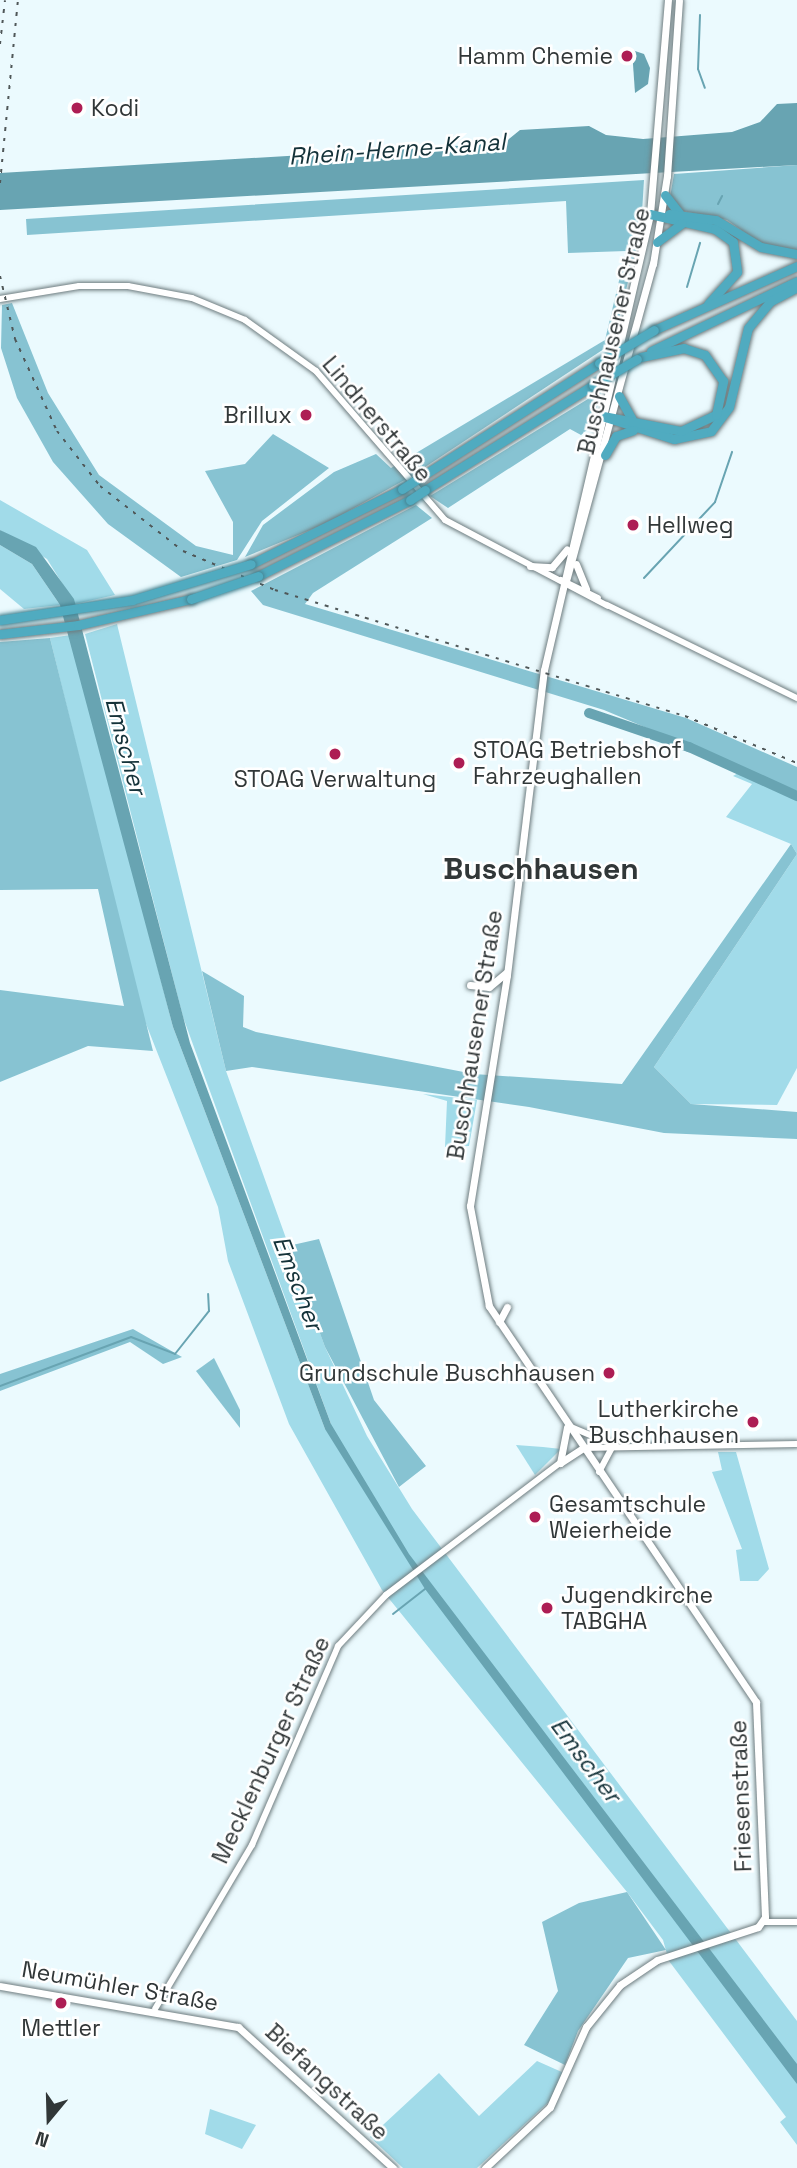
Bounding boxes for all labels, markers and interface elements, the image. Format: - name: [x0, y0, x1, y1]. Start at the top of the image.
- place label: Hamm Chemie: [458, 42, 613, 70]
- marker: Hamm Chemie: [619, 48, 635, 64]
- place label: Kodi: [91, 94, 139, 122]
- marker: Kodi: [69, 100, 85, 116]
- water label: Rhein-Herne-Kanal: [288, 127, 506, 171]
- street label: Buschhausener Straße: [572, 205, 656, 457]
- street label: Lindnerstraße: [317, 351, 437, 487]
- place label: Brillux: [224, 401, 292, 429]
- marker: Brillux: [298, 407, 314, 423]
- place label: Hellweg: [647, 511, 734, 539]
- marker: Hellweg: [625, 517, 641, 533]
- water label: Emscher: [99, 694, 153, 798]
- place label: STOAG Betriebshof Fahrzeughallen: [473, 736, 682, 790]
- marker: STOAG Verwaltung: [327, 746, 343, 762]
- marker: STOAG Betriebshof Fahrzeughallen: [451, 755, 467, 771]
- place label: STOAG Verwaltung: [233, 765, 437, 793]
- district label: Buschhausen: [443, 851, 639, 887]
- street label: Buschhausener Straße: [442, 908, 508, 1162]
- water label: Emscher: [267, 1232, 329, 1334]
- place label: Grundschule Buschhausen: [299, 1359, 595, 1387]
- marker: Grundschule Buschhausen: [601, 1365, 617, 1381]
- place label: Lutherkirche Buschhausen: [589, 1395, 739, 1449]
- marker: Lutherkirche Buschhausen: [745, 1414, 761, 1430]
- place label: Gesamtschule Weierheide: [549, 1490, 706, 1544]
- marker: Gesamtschule Weierheide: [527, 1509, 543, 1525]
- place label: Jugendkirche TABGHA: [561, 1581, 713, 1635]
- marker: Jugendkirche TABGHA: [539, 1600, 555, 1616]
- street label: Mecklenburger Straße: [206, 1632, 336, 1868]
- water label: Emscher: [545, 1712, 627, 1808]
- street label: Friesenstraße: [725, 1719, 757, 1873]
- street label: Neumühler Straße: [20, 1955, 220, 2017]
- marker: Mettler: [53, 1995, 69, 2011]
- place label: Mettler: [21, 2014, 101, 2042]
- street label: Biefangstraße: [260, 2018, 394, 2146]
- north arrow: [14, 2084, 84, 2154]
- text: N: [32, 2125, 52, 2153]

